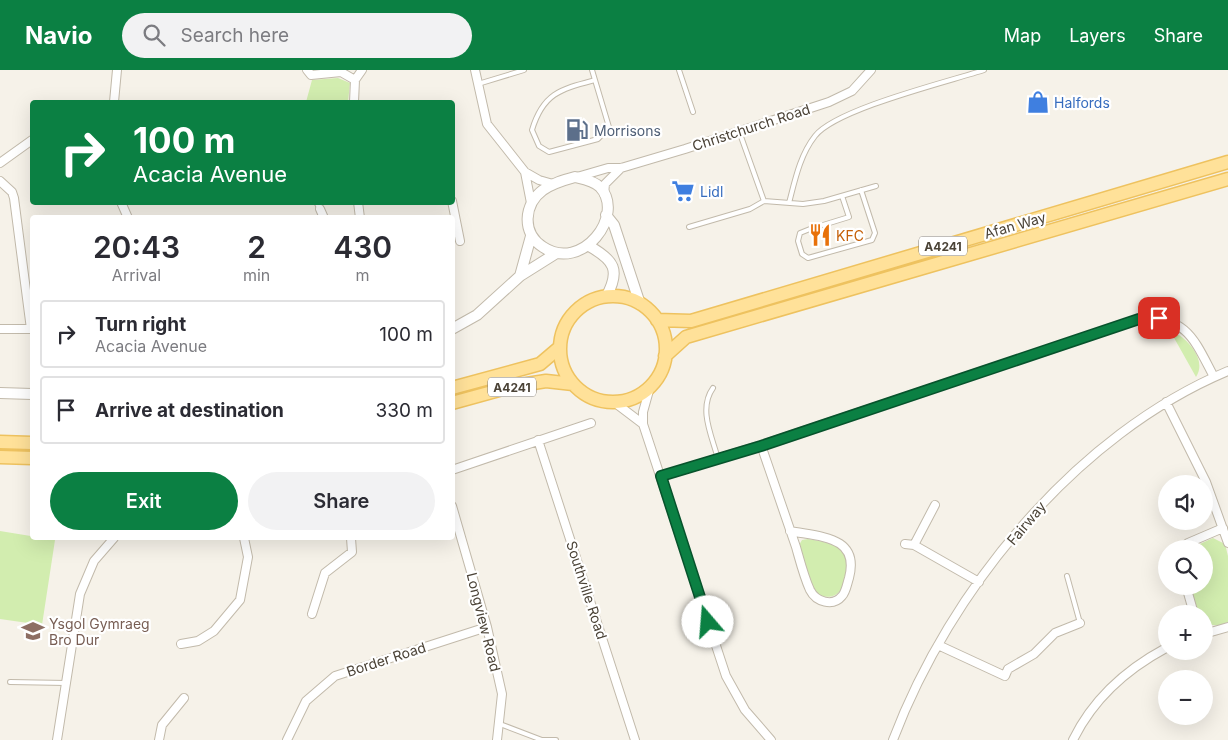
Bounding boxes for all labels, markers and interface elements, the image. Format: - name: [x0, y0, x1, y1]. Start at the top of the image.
- search box: [122, 13, 472, 58]
- text: Navio: [25, 21, 92, 50]
- icon: search: [140, 21, 168, 49]
- text: Search here: [180, 24, 289, 47]
- text: Map: [1004, 25, 1041, 46]
- text: Layers: [1069, 25, 1126, 46]
- text: Share: [1154, 25, 1203, 46]
- shop icon: Halfords: [1025, 89, 1051, 115]
- place label: Halfords: [1054, 94, 1110, 111]
- street label: Christchurch Road: [690, 100, 812, 154]
- fuel station icon: Morrisons: [564, 117, 590, 143]
- text: 100 m: [133, 119, 236, 161]
- icon: right: [50, 120, 115, 185]
- place label: Morrisons: [594, 122, 661, 139]
- text: Acacia Avenue: [133, 161, 287, 187]
- supermarket icon: Lidl: [670, 178, 696, 204]
- place label: Lidl: [700, 183, 723, 200]
- street label: Afan Way: [982, 208, 1048, 242]
- restaurant icon: KFC: [807, 222, 833, 248]
- place label: KFC: [836, 227, 864, 244]
- text: 20:43: [93, 229, 180, 265]
- text: 2: [247, 229, 266, 265]
- text: 430: [333, 229, 392, 265]
- road number: A4241: [919, 237, 967, 256]
- text: Arrival: [112, 265, 161, 285]
- text: min: [243, 265, 270, 285]
- text: m: [356, 265, 370, 285]
- pin: [1138, 297, 1180, 339]
- icon: arrive: [1145, 304, 1173, 332]
- text: Turn right: [95, 313, 186, 336]
- icon: right: [52, 320, 80, 348]
- text: 100 m: [379, 323, 433, 346]
- text: Acacia Avenue: [95, 336, 207, 356]
- road number: A4241: [488, 378, 536, 396]
- icon: arrive: [52, 396, 80, 424]
- text: Arrive at destination: [95, 399, 284, 422]
- text: 330 m: [376, 399, 433, 422]
- button: Exit: [50, 472, 238, 530]
- button: Share: [248, 472, 435, 530]
- map controls: [1158, 475, 1213, 725]
- button: sound: [1158, 475, 1213, 530]
- street label: Fairway: [1003, 498, 1049, 548]
- street label: Southville Road: [563, 539, 611, 641]
- button: search: [1158, 540, 1213, 595]
- street label: Longview Road: [463, 571, 505, 673]
- position arrow: [681, 595, 733, 647]
- button: +: [1158, 605, 1213, 660]
- place label: Ysgol Gymraeg Bro Dur: [49, 615, 150, 648]
- school or university icon: Ysgol Gymraeg Bro Dur: [20, 618, 46, 644]
- street label: Border Road: [344, 638, 428, 680]
- button: −: [1158, 670, 1213, 725]

